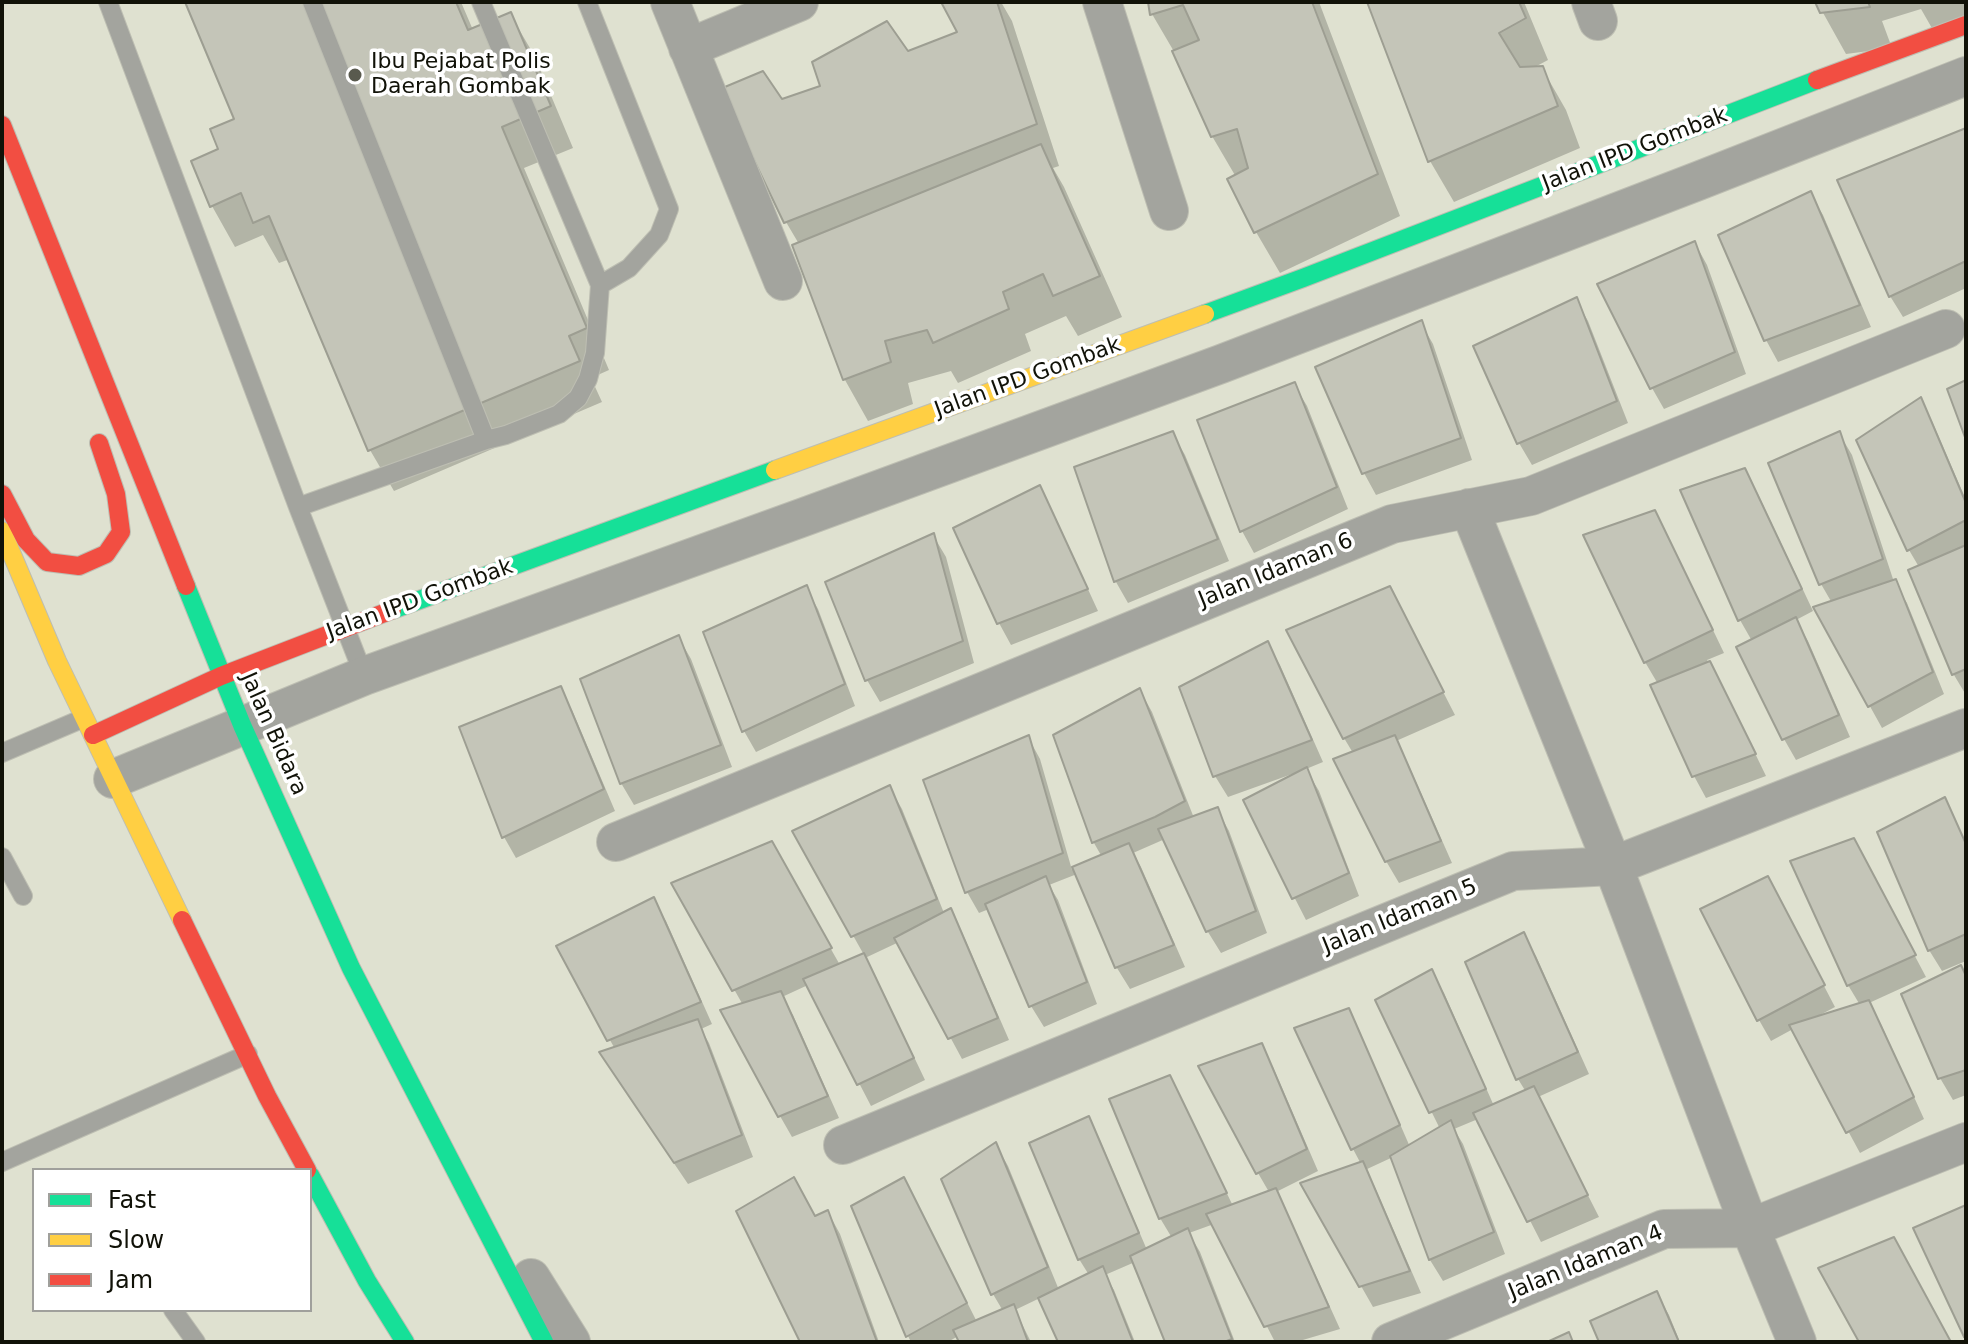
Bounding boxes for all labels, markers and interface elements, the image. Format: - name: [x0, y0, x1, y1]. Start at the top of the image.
- place label: Ibu Pejabat Polis Daerah Gombak: [371, 49, 551, 100]
- marker: Ibu Pejabat Polis Daerah Gombak: [346, 66, 364, 84]
- street label: Jalan IPD Gombak: [1539, 103, 1731, 197]
- street label: Jalan IPD Gombak: [931, 332, 1125, 424]
- street label: Jalan Idaman 6: [1195, 528, 1357, 614]
- street label: Jalan IPD Gombak: [323, 554, 517, 646]
- street label: Jalan Bidara: [234, 668, 312, 800]
- street label: Jalan Idaman 5: [1319, 874, 1481, 960]
- legend: [32, 1168, 312, 1312]
- text: Fast: [108, 1186, 156, 1214]
- street label: Jalan Idaman 4: [1505, 1220, 1667, 1306]
- text: Slow: [108, 1226, 164, 1254]
- text: Jam: [108, 1266, 153, 1294]

